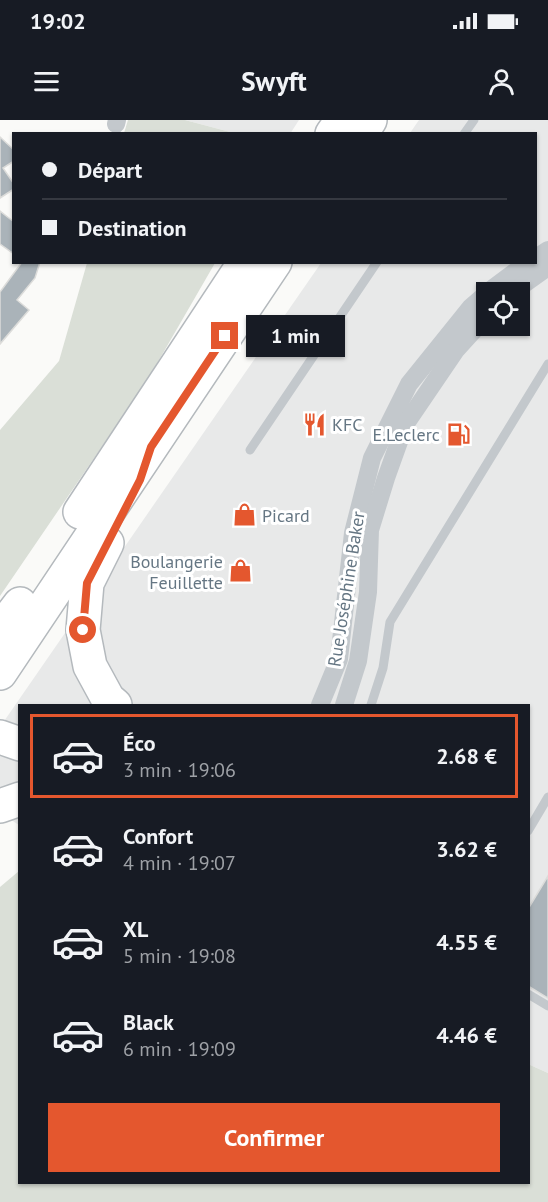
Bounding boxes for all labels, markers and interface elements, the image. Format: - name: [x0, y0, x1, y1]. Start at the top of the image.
- text: 19:02: [30, 7, 86, 35]
- text: Swyft: [241, 64, 307, 98]
- icon: menu: [30, 65, 63, 98]
- icon: person: [485, 65, 518, 98]
- text: Départ: [78, 156, 142, 184]
- text: Destination: [78, 214, 187, 242]
- map controls: [476, 282, 530, 336]
- button: locate: [476, 282, 530, 336]
- callout: 1 min: [246, 315, 345, 357]
- route end: [211, 322, 238, 349]
- text: 1 min: [271, 323, 320, 349]
- restaurant icon: KFC: [301, 411, 327, 437]
- place label: KFC: [332, 413, 363, 436]
- fuel station icon: E.Leclerc: [445, 421, 471, 447]
- place label: E.Leclerc: [373, 423, 440, 446]
- shop icon: Picard: [231, 502, 257, 528]
- place label: Picard: [262, 504, 310, 527]
- street label: Rue Joséphine Baker: [322, 510, 370, 668]
- place label: Boulangerie Feuillette: [130, 550, 223, 594]
- shop icon: Boulangerie Feuillette: [228, 558, 254, 584]
- route start: [69, 616, 96, 643]
- icon: car: [51, 729, 105, 783]
- text: Éco: [123, 729, 155, 757]
- text: 2.68 €: [436, 742, 497, 770]
- text: 3 min · 19:06: [123, 757, 236, 783]
- icon: car: [51, 822, 105, 876]
- text: Confort: [123, 822, 193, 850]
- text: 3.62 €: [436, 835, 497, 863]
- text: 4 min · 19:07: [123, 850, 236, 876]
- icon: car: [51, 915, 105, 969]
- text: XL: [123, 915, 148, 943]
- text: 4.55 €: [436, 928, 497, 956]
- text: 5 min · 19:08: [123, 943, 236, 969]
- icon: car: [51, 1008, 105, 1062]
- text: Black: [123, 1008, 174, 1036]
- text: 4.46 €: [436, 1021, 497, 1049]
- text: 6 min · 19:09: [123, 1036, 236, 1062]
- button: Confirmer: [48, 1103, 500, 1172]

